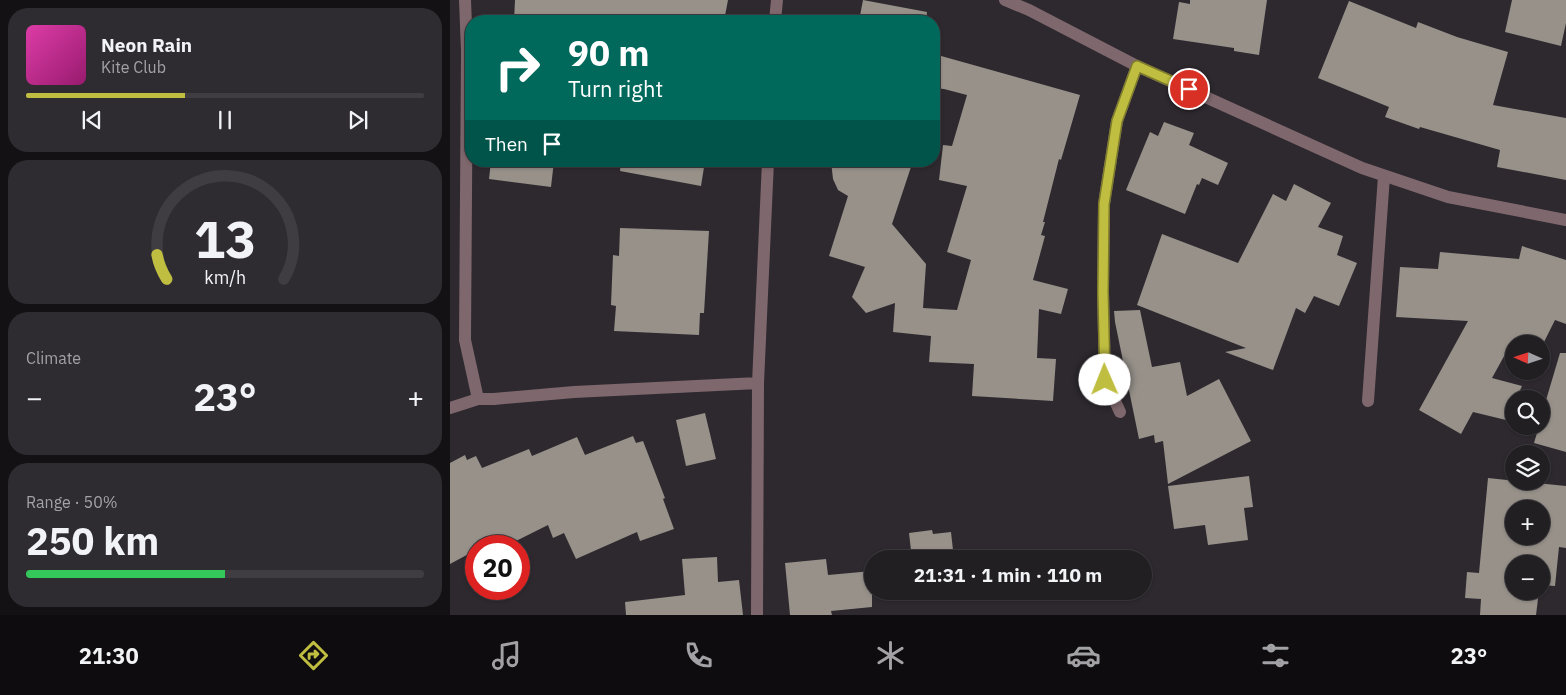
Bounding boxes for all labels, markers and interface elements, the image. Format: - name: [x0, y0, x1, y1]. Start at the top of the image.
- text: 90 m: [568, 30, 650, 76]
- text: Neon Rain: [101, 33, 192, 57]
- icon: right: [485, 35, 550, 100]
- text: Kite Club: [101, 57, 166, 77]
- pin: [1168, 68, 1210, 110]
- text: Turn right: [568, 74, 663, 103]
- icon: arrive: [1175, 75, 1203, 103]
- icon: previous: [78, 106, 106, 134]
- icon: pause: [211, 106, 239, 134]
- icon: next: [344, 106, 372, 134]
- icon: arrive: [538, 130, 566, 158]
- text: Then: [485, 132, 528, 156]
- text: 13: [194, 205, 256, 272]
- text: km/h: [204, 266, 246, 289]
- north arrow: [1505, 335, 1550, 380]
- map controls: [1505, 335, 1550, 600]
- text: Climate: [26, 348, 81, 368]
- position arrow: [1078, 353, 1130, 405]
- text: 23°: [193, 372, 257, 421]
- text: −: [26, 379, 43, 416]
- text: +: [407, 379, 424, 416]
- button: search: [1505, 390, 1550, 435]
- button: layers: [1505, 445, 1550, 490]
- text: Range · 50%: [26, 492, 118, 512]
- button: +: [1505, 500, 1550, 545]
- text: 250 km: [26, 516, 159, 565]
- speed limit sign: 20: [465, 535, 530, 600]
- button: −: [1505, 555, 1550, 600]
- text: 21:31 · 1 min · 110 m: [914, 563, 1102, 587]
- icon: directions: [296, 638, 331, 673]
- icon: music: [489, 638, 524, 673]
- icon: phone: [681, 638, 716, 673]
- icon: climate: [873, 638, 908, 673]
- icon: car: [1066, 638, 1101, 673]
- icon: filters: [1258, 638, 1293, 673]
- text: 21:30: [79, 641, 139, 670]
- text: 23°: [1450, 641, 1487, 670]

